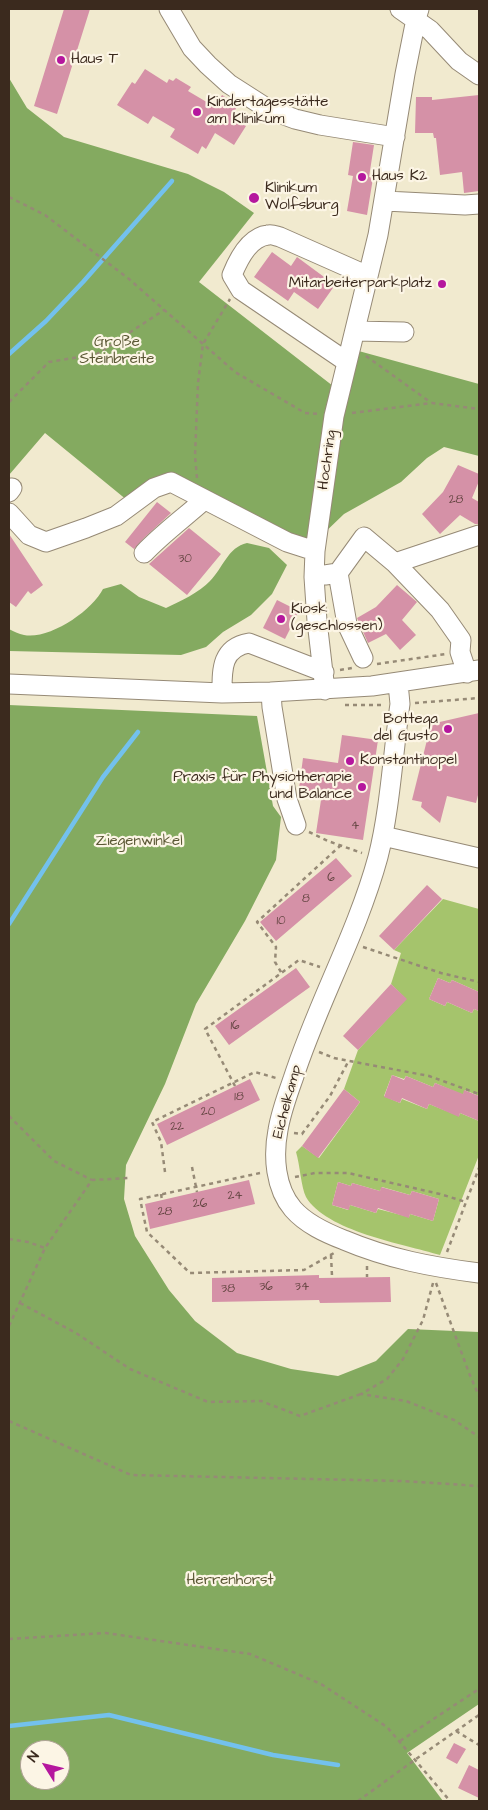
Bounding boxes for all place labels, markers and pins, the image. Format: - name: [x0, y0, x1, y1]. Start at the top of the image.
- place label: Haus T: [71, 51, 118, 69]
- marker: Haus T: [55, 54, 67, 66]
- place label: Kindertagesstätte am Klinikum: [207, 94, 328, 129]
- marker: Kindertagesstätte am Klinikum: [191, 106, 203, 118]
- place label: Haus K2: [372, 168, 428, 186]
- marker: Haus K2: [356, 171, 368, 183]
- place label: Klinikum Wolfsburg: [265, 180, 338, 215]
- marker: Klinikum Wolfsburg: [247, 191, 261, 205]
- place label: Mitarbeiterparkplatz: [289, 275, 432, 293]
- marker: Mitarbeiterparkplatz: [436, 278, 448, 290]
- place label: Kiosk (geschlossen): [291, 601, 383, 636]
- marker: Kiosk (geschlossen): [275, 613, 287, 625]
- place label: Bottega del Gusto: [374, 711, 438, 746]
- marker: Bottega del Gusto: [442, 723, 454, 735]
- place label: Konstantinopel: [360, 752, 457, 770]
- marker: Konstantinopel: [344, 755, 356, 767]
- place label: Praxis für Physiotherapie und Balance: [173, 769, 352, 804]
- marker: Praxis für Physiotherapie und Balance: [356, 781, 368, 793]

